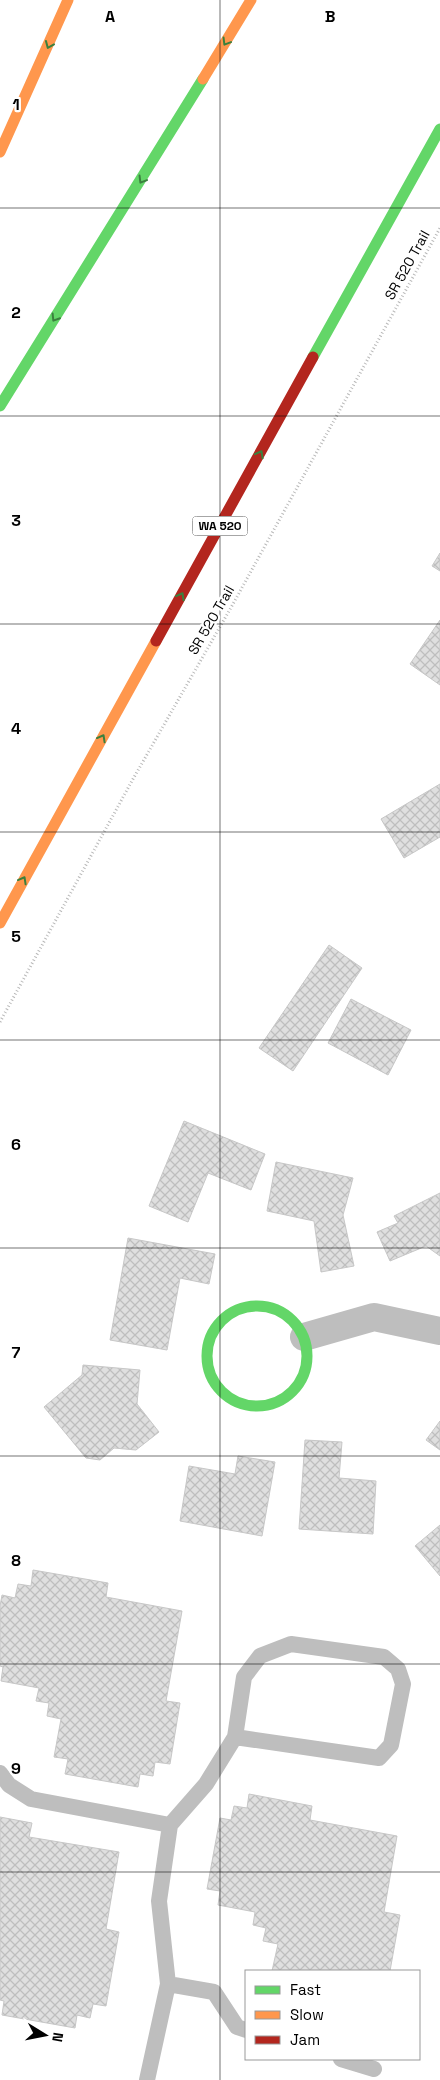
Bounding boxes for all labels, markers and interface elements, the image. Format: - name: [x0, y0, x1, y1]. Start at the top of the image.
- text: A: [105, 6, 115, 27]
- text: B: [325, 6, 335, 27]
- one-way arrow: [223, 36, 232, 45]
- one-way arrow: [44, 40, 55, 49]
- text: 1: [12, 94, 20, 115]
- one-way arrow: [138, 175, 148, 184]
- street label: SR 520 Trail: [380, 227, 434, 303]
- text: 2: [11, 302, 21, 323]
- one-way arrow: [52, 313, 62, 322]
- one-way arrow: [254, 451, 264, 460]
- text: 3: [11, 510, 21, 531]
- road number: WA 520: [192, 516, 248, 536]
- street label: SR 520 Trail: [184, 582, 238, 658]
- one-way arrow: [175, 593, 185, 602]
- text: 4: [11, 718, 21, 739]
- one-way arrow: [96, 735, 106, 744]
- one-way arrow: [17, 877, 27, 886]
- text: 5: [11, 926, 21, 947]
- text: 6: [11, 1134, 21, 1155]
- text: 7: [12, 1342, 21, 1363]
- text: 8: [11, 1550, 21, 1571]
- text: 9: [11, 1758, 21, 1779]
- legend: [245, 1970, 420, 2060]
- text: Fast: [290, 1980, 321, 1999]
- text: Slow: [290, 2005, 324, 2024]
- north arrow: [20, 2010, 70, 2060]
- text: Jam: [290, 2030, 320, 2049]
- text: N: [48, 2031, 67, 2043]

